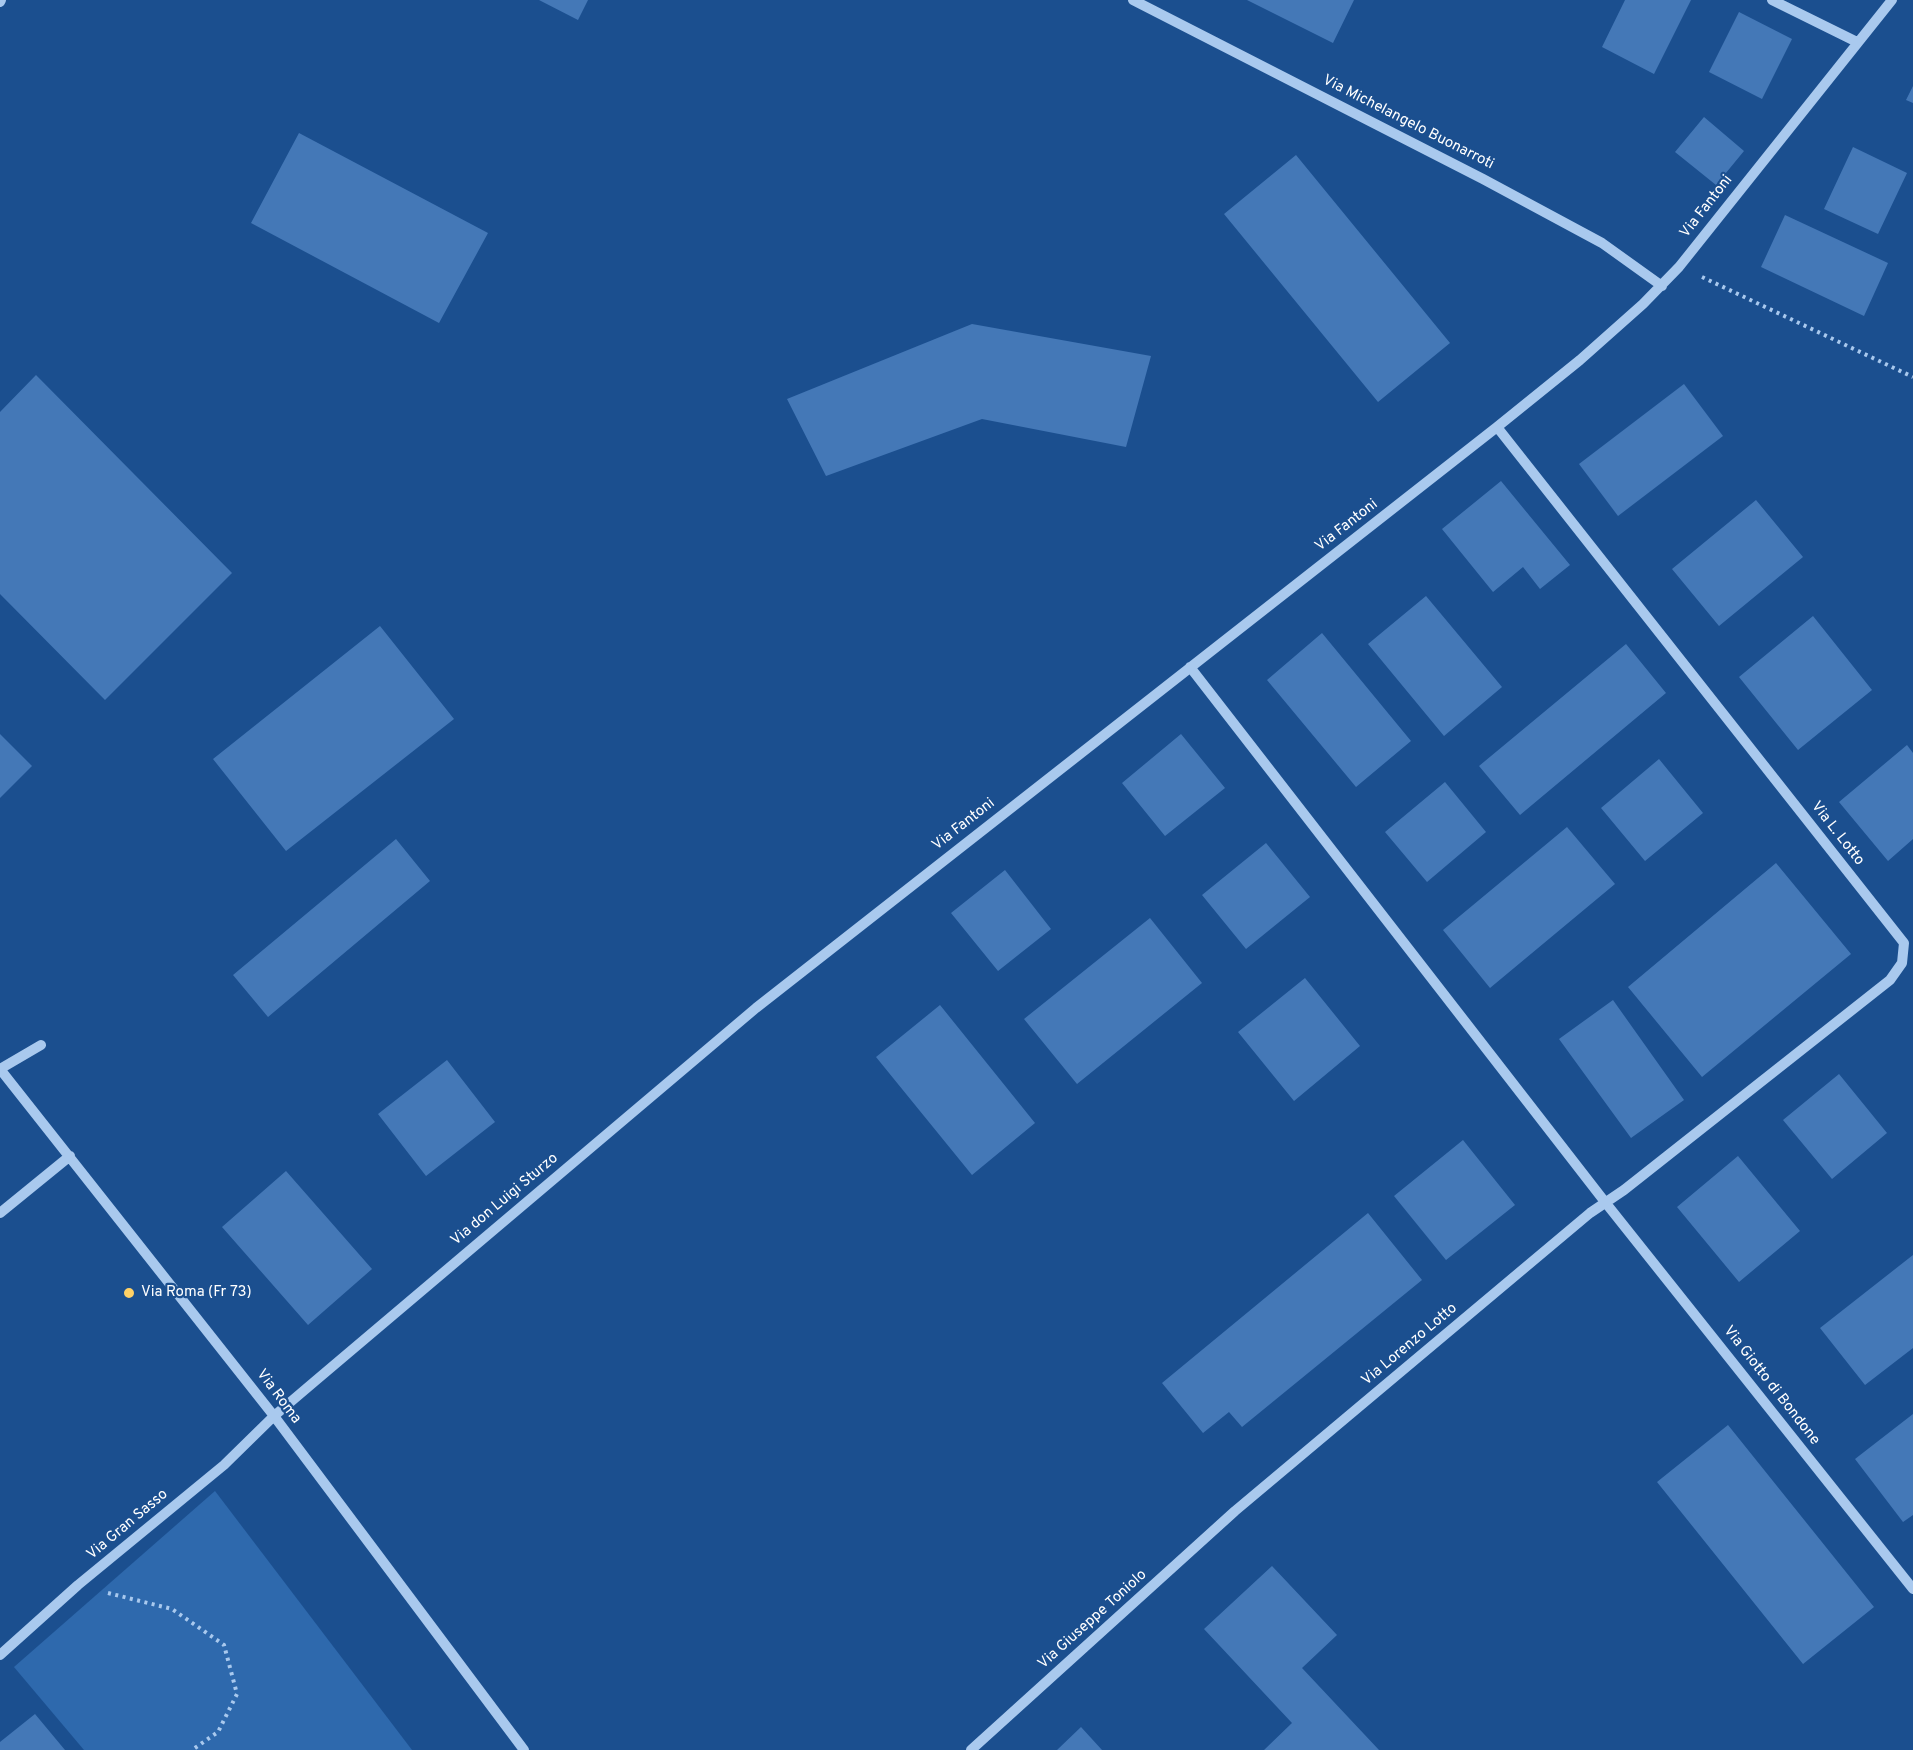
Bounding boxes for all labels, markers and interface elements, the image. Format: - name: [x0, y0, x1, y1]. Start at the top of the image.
- street label: Via Michelangelo Buonarroti: [1319, 72, 1497, 174]
- street label: Via Fantoni: [1677, 172, 1737, 242]
- street label: Via Fantoni: [1312, 496, 1382, 556]
- street label: Via Fantoni: [929, 795, 999, 855]
- street label: Via L. Lotto: [1806, 798, 1868, 870]
- street label: Via don Luigi Sturzo: [448, 1150, 562, 1250]
- place label: Via Roma (Fr 73): [141, 1284, 252, 1302]
- marker: Via Roma (Fr 73): [122, 1286, 136, 1300]
- street label: Via Lorenzo Lotto: [1359, 1300, 1461, 1390]
- street label: Via Giotto di Bondone: [1719, 1323, 1823, 1449]
- street label: Via Roma: [252, 1366, 304, 1428]
- street label: Via Gran Sasso: [84, 1486, 172, 1564]
- street label: Via Giuseppe Toniolo: [1035, 1566, 1151, 1674]

